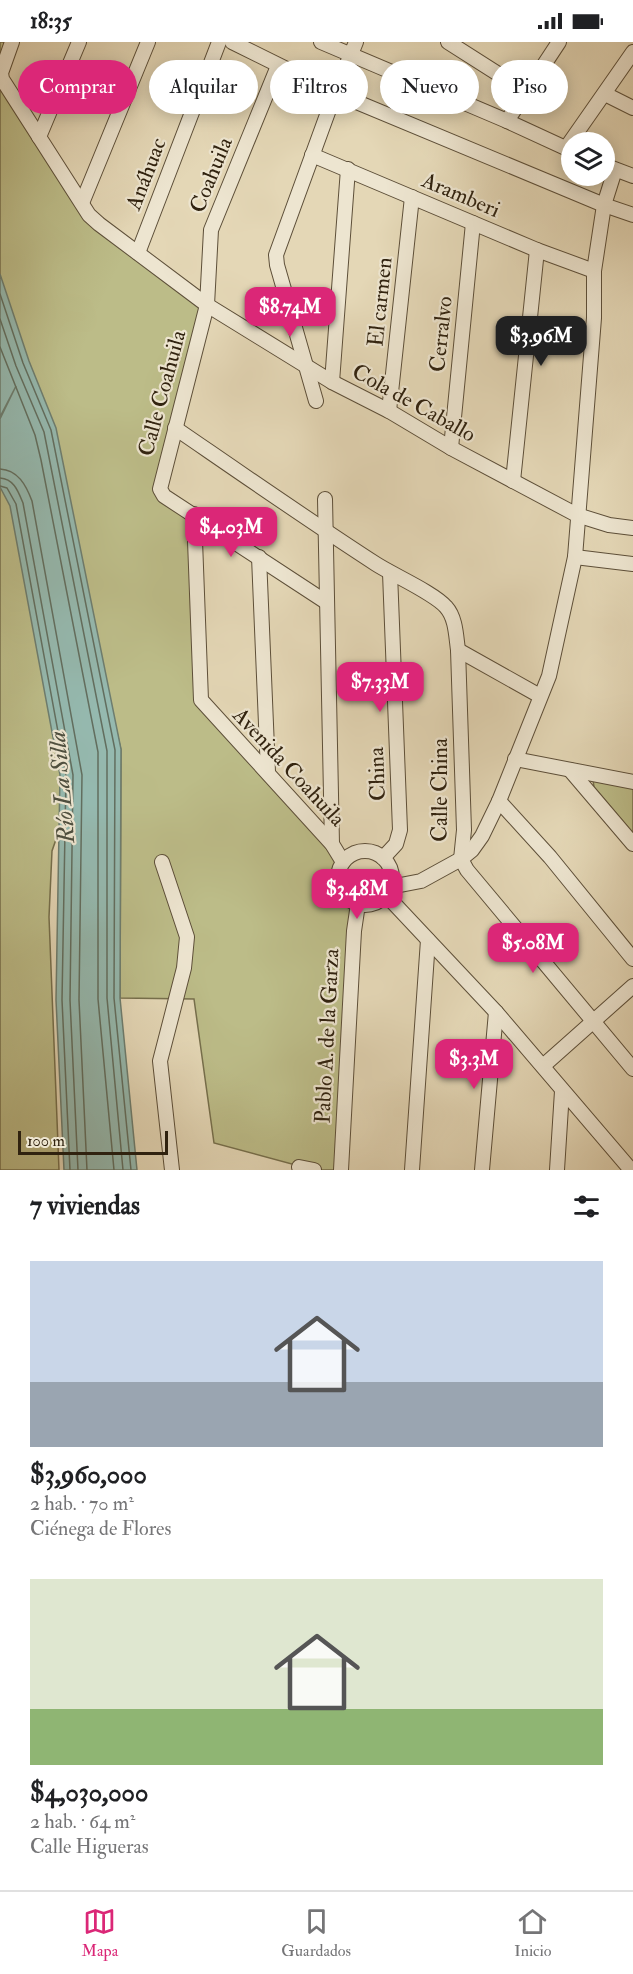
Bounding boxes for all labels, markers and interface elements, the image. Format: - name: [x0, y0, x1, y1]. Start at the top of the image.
- text: 18:35: [30, 7, 72, 35]
- chip: Comprar: [18, 60, 137, 114]
- chip: Alquilar: [149, 60, 258, 114]
- chip: Filtros: [270, 60, 368, 114]
- chip: Nuevo: [380, 60, 479, 114]
- chip: Piso: [491, 60, 568, 114]
- street label: Coahuila: [183, 132, 239, 217]
- map controls: [561, 132, 615, 186]
- button: layers: [561, 132, 615, 186]
- street label: Anáhuac: [119, 134, 173, 215]
- street label: Aramberi: [417, 166, 504, 224]
- street label: El carmen: [361, 256, 399, 348]
- pin: $8.74M: [241, 287, 339, 338]
- text: $8.74M: [259, 294, 321, 319]
- street label: Cerralvo: [423, 295, 459, 373]
- pin: $3.96M: [492, 316, 590, 367]
- text: $3.96M: [510, 323, 572, 348]
- street label: Calle Coahuila: [132, 326, 192, 459]
- street label: Cola de Caballo: [347, 357, 481, 449]
- pin: $4.03M: [182, 507, 280, 558]
- text: $4.03M: [199, 514, 263, 539]
- pin: $7.33M: [331, 662, 429, 713]
- text: $7.33M: [351, 669, 409, 694]
- street label: Avenida Coahuila: [226, 701, 352, 833]
- water label: Río La Silla: [42, 730, 82, 845]
- street label: Calle China: [426, 737, 454, 842]
- street label: China: [362, 746, 392, 801]
- pin: $3.48M: [308, 869, 406, 920]
- text: $3.48M: [326, 876, 388, 901]
- pin: $5.08M: [484, 923, 582, 974]
- text: $5.08M: [502, 930, 564, 955]
- street label: Pablo A. de la Garza: [308, 947, 346, 1124]
- pin: $3.3M: [432, 1039, 516, 1090]
- text: $3.3M: [449, 1046, 499, 1071]
- scale bar: [18, 1128, 168, 1156]
- text: 100 m: [27, 1131, 65, 1151]
- text: 7 viviendas: [30, 1190, 140, 1222]
- icon: filters: [570, 1190, 603, 1223]
- icon: home: [263, 1300, 371, 1408]
- text: $3,960,000: [30, 1459, 147, 1491]
- text: 2 hab. · 70 m²: [30, 1491, 134, 1516]
- text: Ciénega de Flores: [30, 1516, 171, 1541]
- icon: home: [263, 1618, 371, 1726]
- text: $4,030,000: [30, 1777, 148, 1809]
- text: 2 hab. · 64 m²: [30, 1809, 135, 1834]
- text: Calle Higueras: [30, 1834, 149, 1859]
- tab: Mapa: [82, 1905, 118, 1961]
- tab: Guardados: [281, 1905, 351, 1961]
- tab: Inicio: [514, 1905, 551, 1961]

